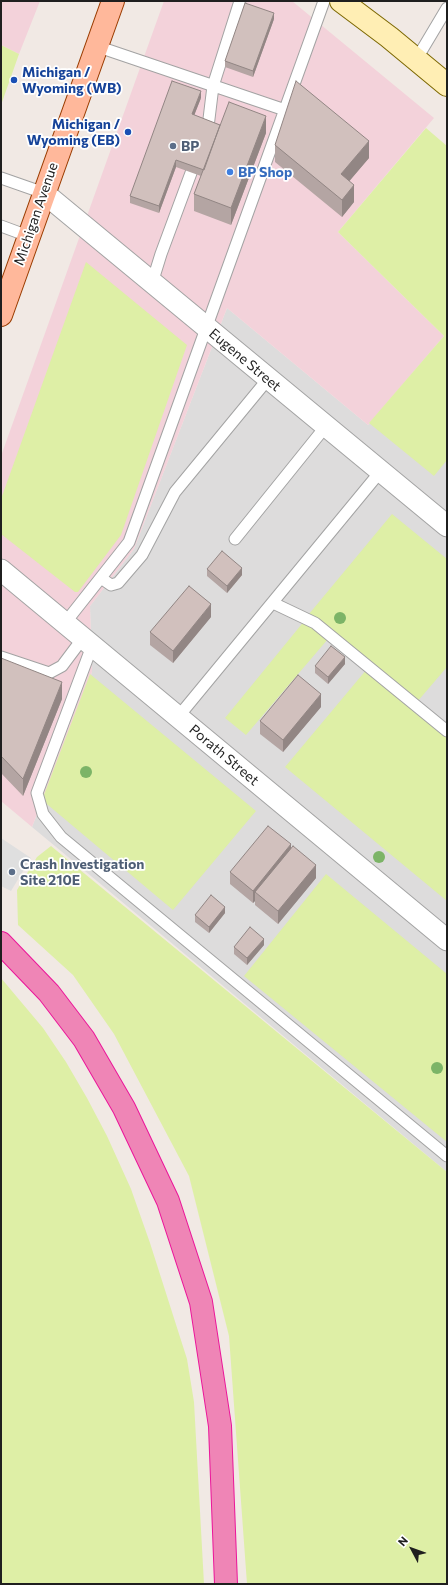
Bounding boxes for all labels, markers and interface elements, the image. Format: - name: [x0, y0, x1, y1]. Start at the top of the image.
- place label: Michigan / Wyoming (WB): [22, 64, 122, 96]
- marker: Michigan / Wyoming (WB): [9, 75, 19, 85]
- place label: Michigan / Wyoming (EB): [27, 116, 120, 148]
- marker: Michigan / Wyoming (EB): [123, 127, 133, 137]
- place label: BP: [181, 138, 199, 154]
- marker: BP: [168, 141, 178, 151]
- street label: Michigan Avenue: [11, 160, 61, 268]
- place label: BP Shop: [238, 164, 292, 180]
- marker: BP Shop: [225, 167, 235, 177]
- street label: Eugene Street: [206, 325, 284, 395]
- street label: Porath Street: [186, 721, 262, 789]
- place label: Crash Investigation Site 210E: [20, 856, 144, 888]
- marker: Crash Investigation Site 210E: [7, 867, 17, 877]
- north arrow: [392, 1529, 432, 1569]
- text: N: [395, 1533, 410, 1548]

